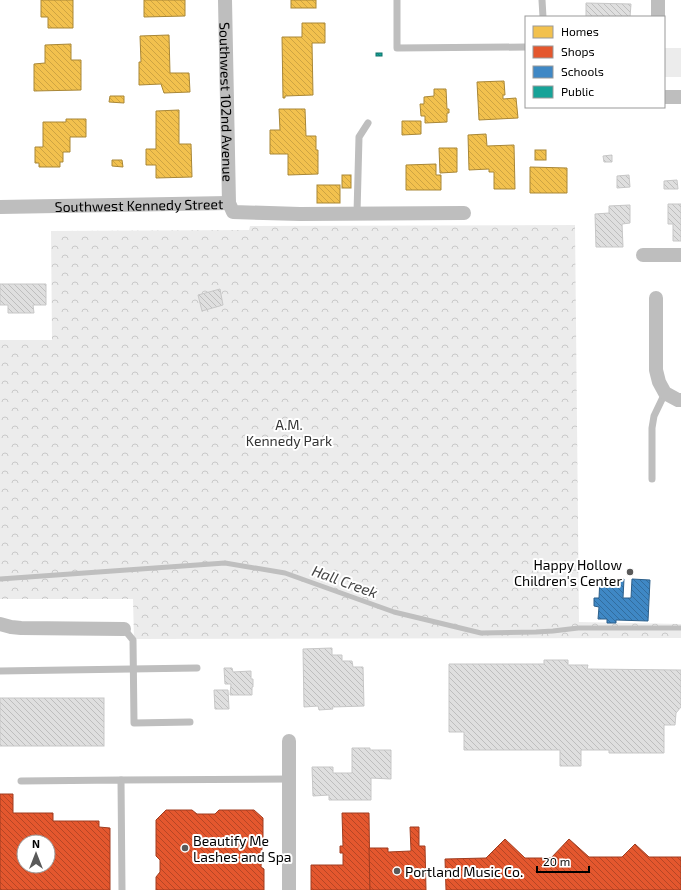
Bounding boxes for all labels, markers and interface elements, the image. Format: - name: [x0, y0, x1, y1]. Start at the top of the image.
- legend: [525, 16, 665, 108]
- street label: Southwest 102nd Avenue: [217, 22, 237, 182]
- text: Homes: [561, 24, 599, 38]
- text: Shops: [561, 44, 595, 58]
- text: Schools: [561, 64, 604, 78]
- text: Public: [561, 84, 594, 98]
- street label: Southwest Kennedy Street: [55, 195, 223, 215]
- park label: A.M. Kennedy Park: [246, 416, 332, 449]
- place label: Happy Hollow Children's Center: [514, 556, 622, 589]
- water label: Hall Creek: [310, 561, 380, 601]
- marker: Happy Hollow Children's Center: [625, 567, 635, 577]
- place label: Beautify Me Lashes and Spa: [193, 832, 292, 865]
- north arrow: [16, 834, 56, 874]
- text: N: [32, 837, 40, 850]
- marker: Beautify Me Lashes and Spa: [180, 843, 190, 853]
- scale bar: [537, 848, 589, 874]
- text: 20 m: [543, 854, 570, 868]
- place label: Portland Music Co.: [405, 863, 523, 880]
- marker: Portland Music Co.: [392, 866, 402, 876]

